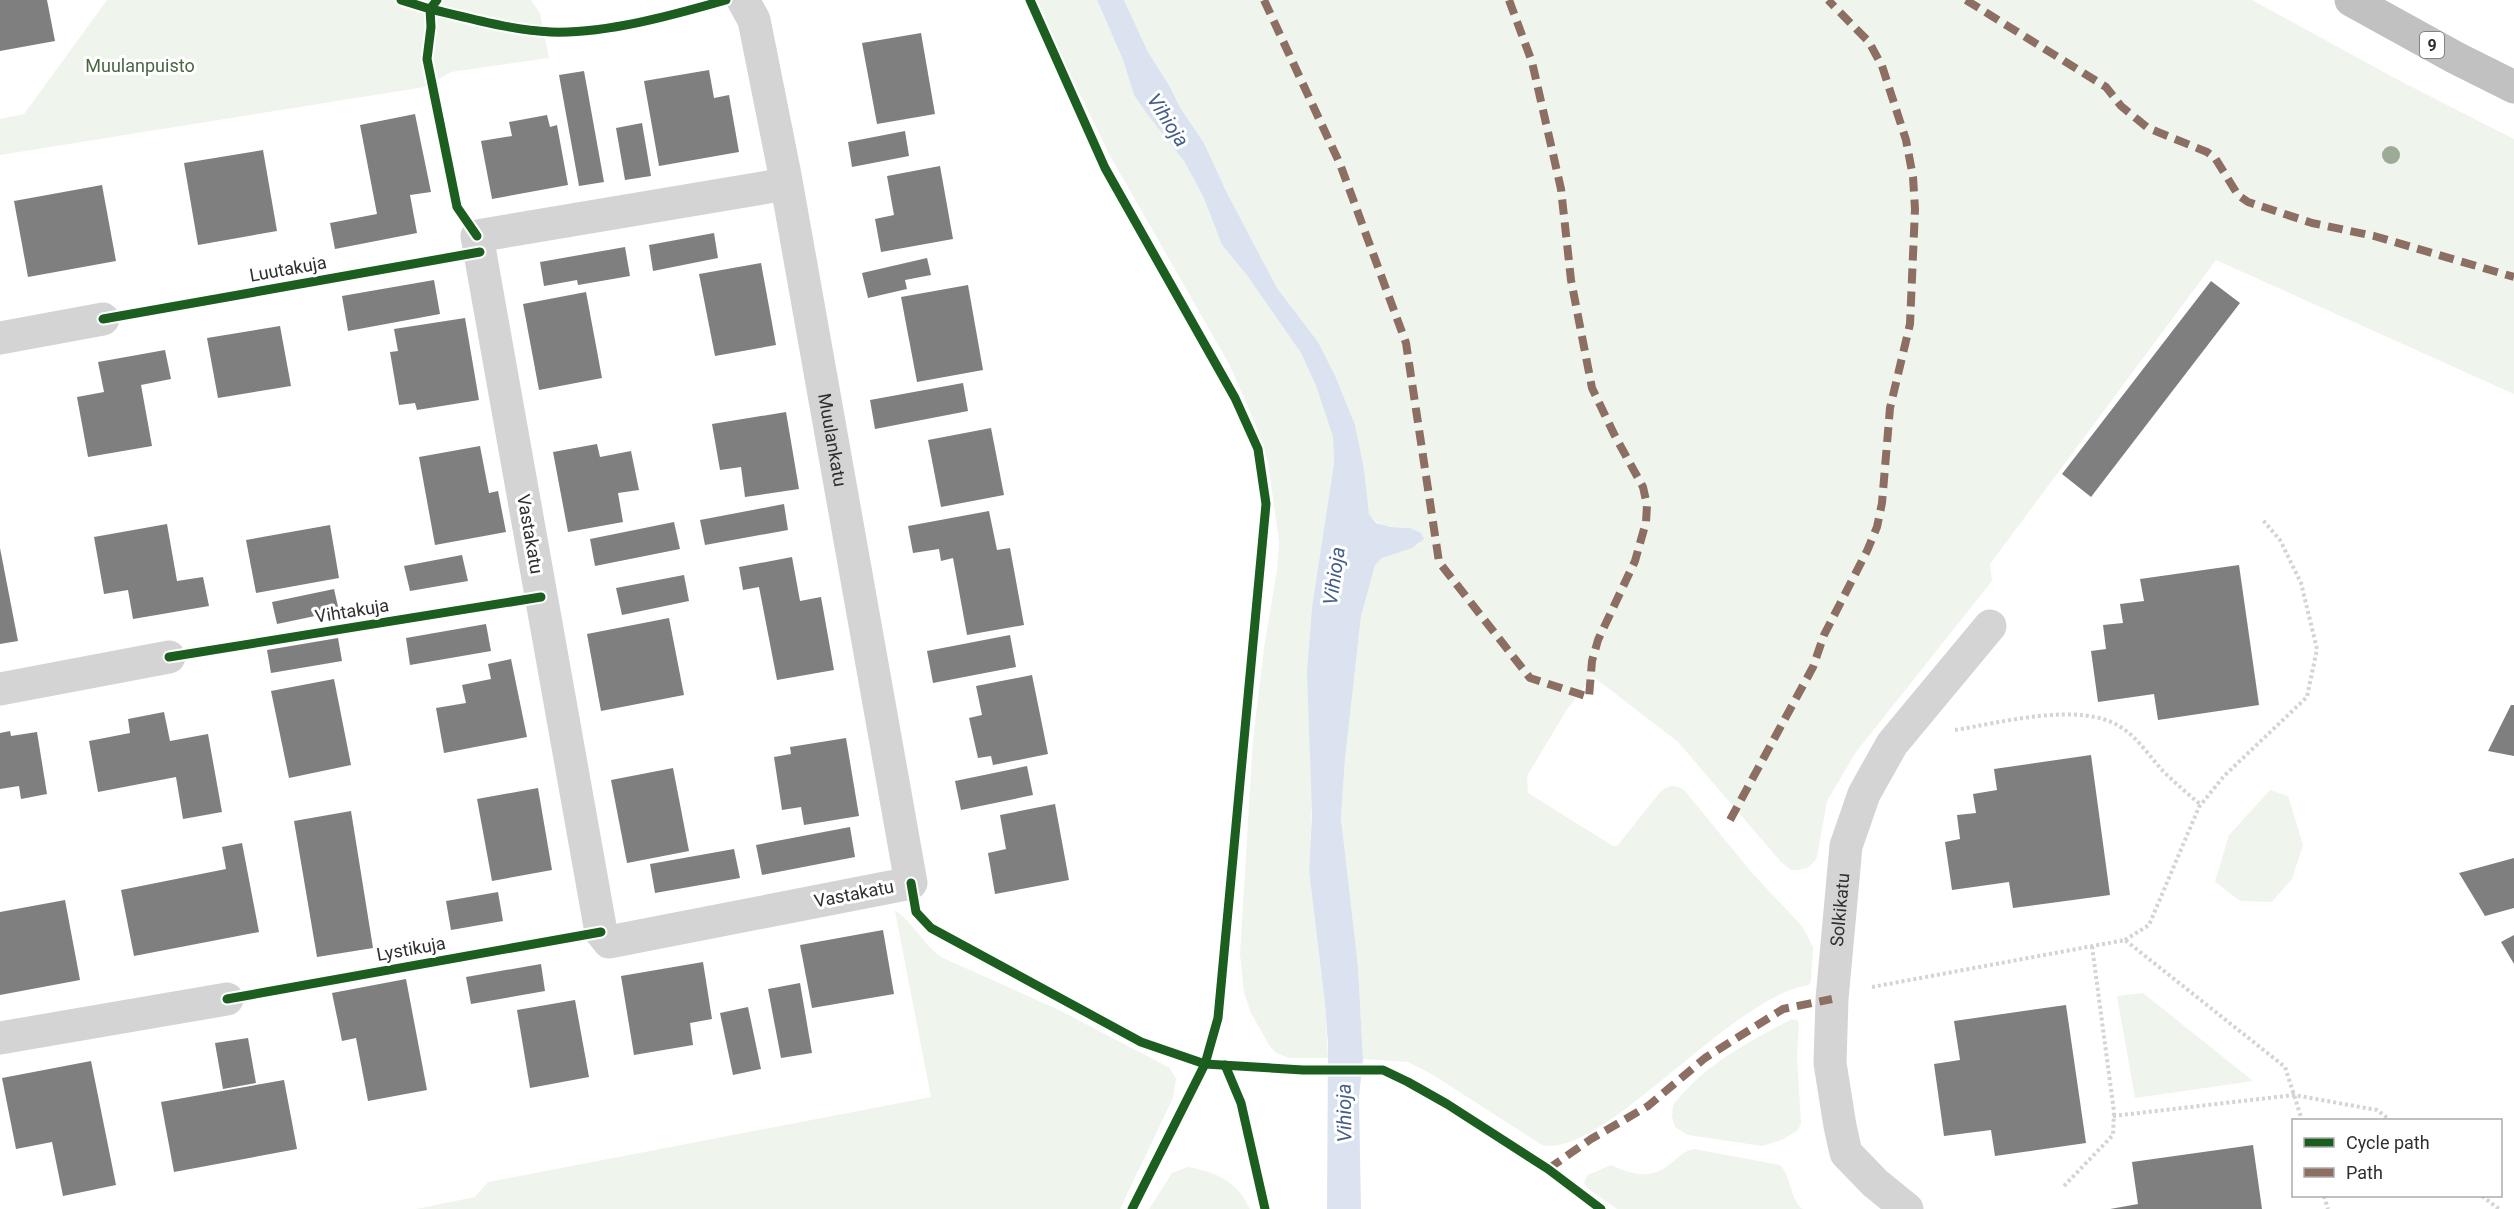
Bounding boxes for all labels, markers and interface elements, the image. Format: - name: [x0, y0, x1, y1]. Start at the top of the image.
- road number: 9: [2420, 32, 2444, 58]
- park label: Muulanpuisto: [85, 55, 195, 76]
- water label: Vihioja: [1142, 89, 1194, 151]
- street label: Luutakuja: [248, 251, 328, 286]
- street label: Muulankatu: [814, 392, 851, 488]
- street label: Vastakatu: [513, 492, 548, 575]
- water label: Vihioja: [1318, 545, 1350, 607]
- street label: Vihtakuja: [313, 594, 390, 627]
- street label: Solkikatu: [1826, 872, 1853, 947]
- street label: Vastakatu: [812, 876, 895, 912]
- street label: Lystikuja: [375, 932, 447, 965]
- water label: Vihioja: [1331, 1083, 1357, 1143]
- legend: [2292, 1119, 2502, 1197]
- text: Cycle path: [2346, 1132, 2430, 1153]
- text: Path: [2346, 1162, 2383, 1183]

